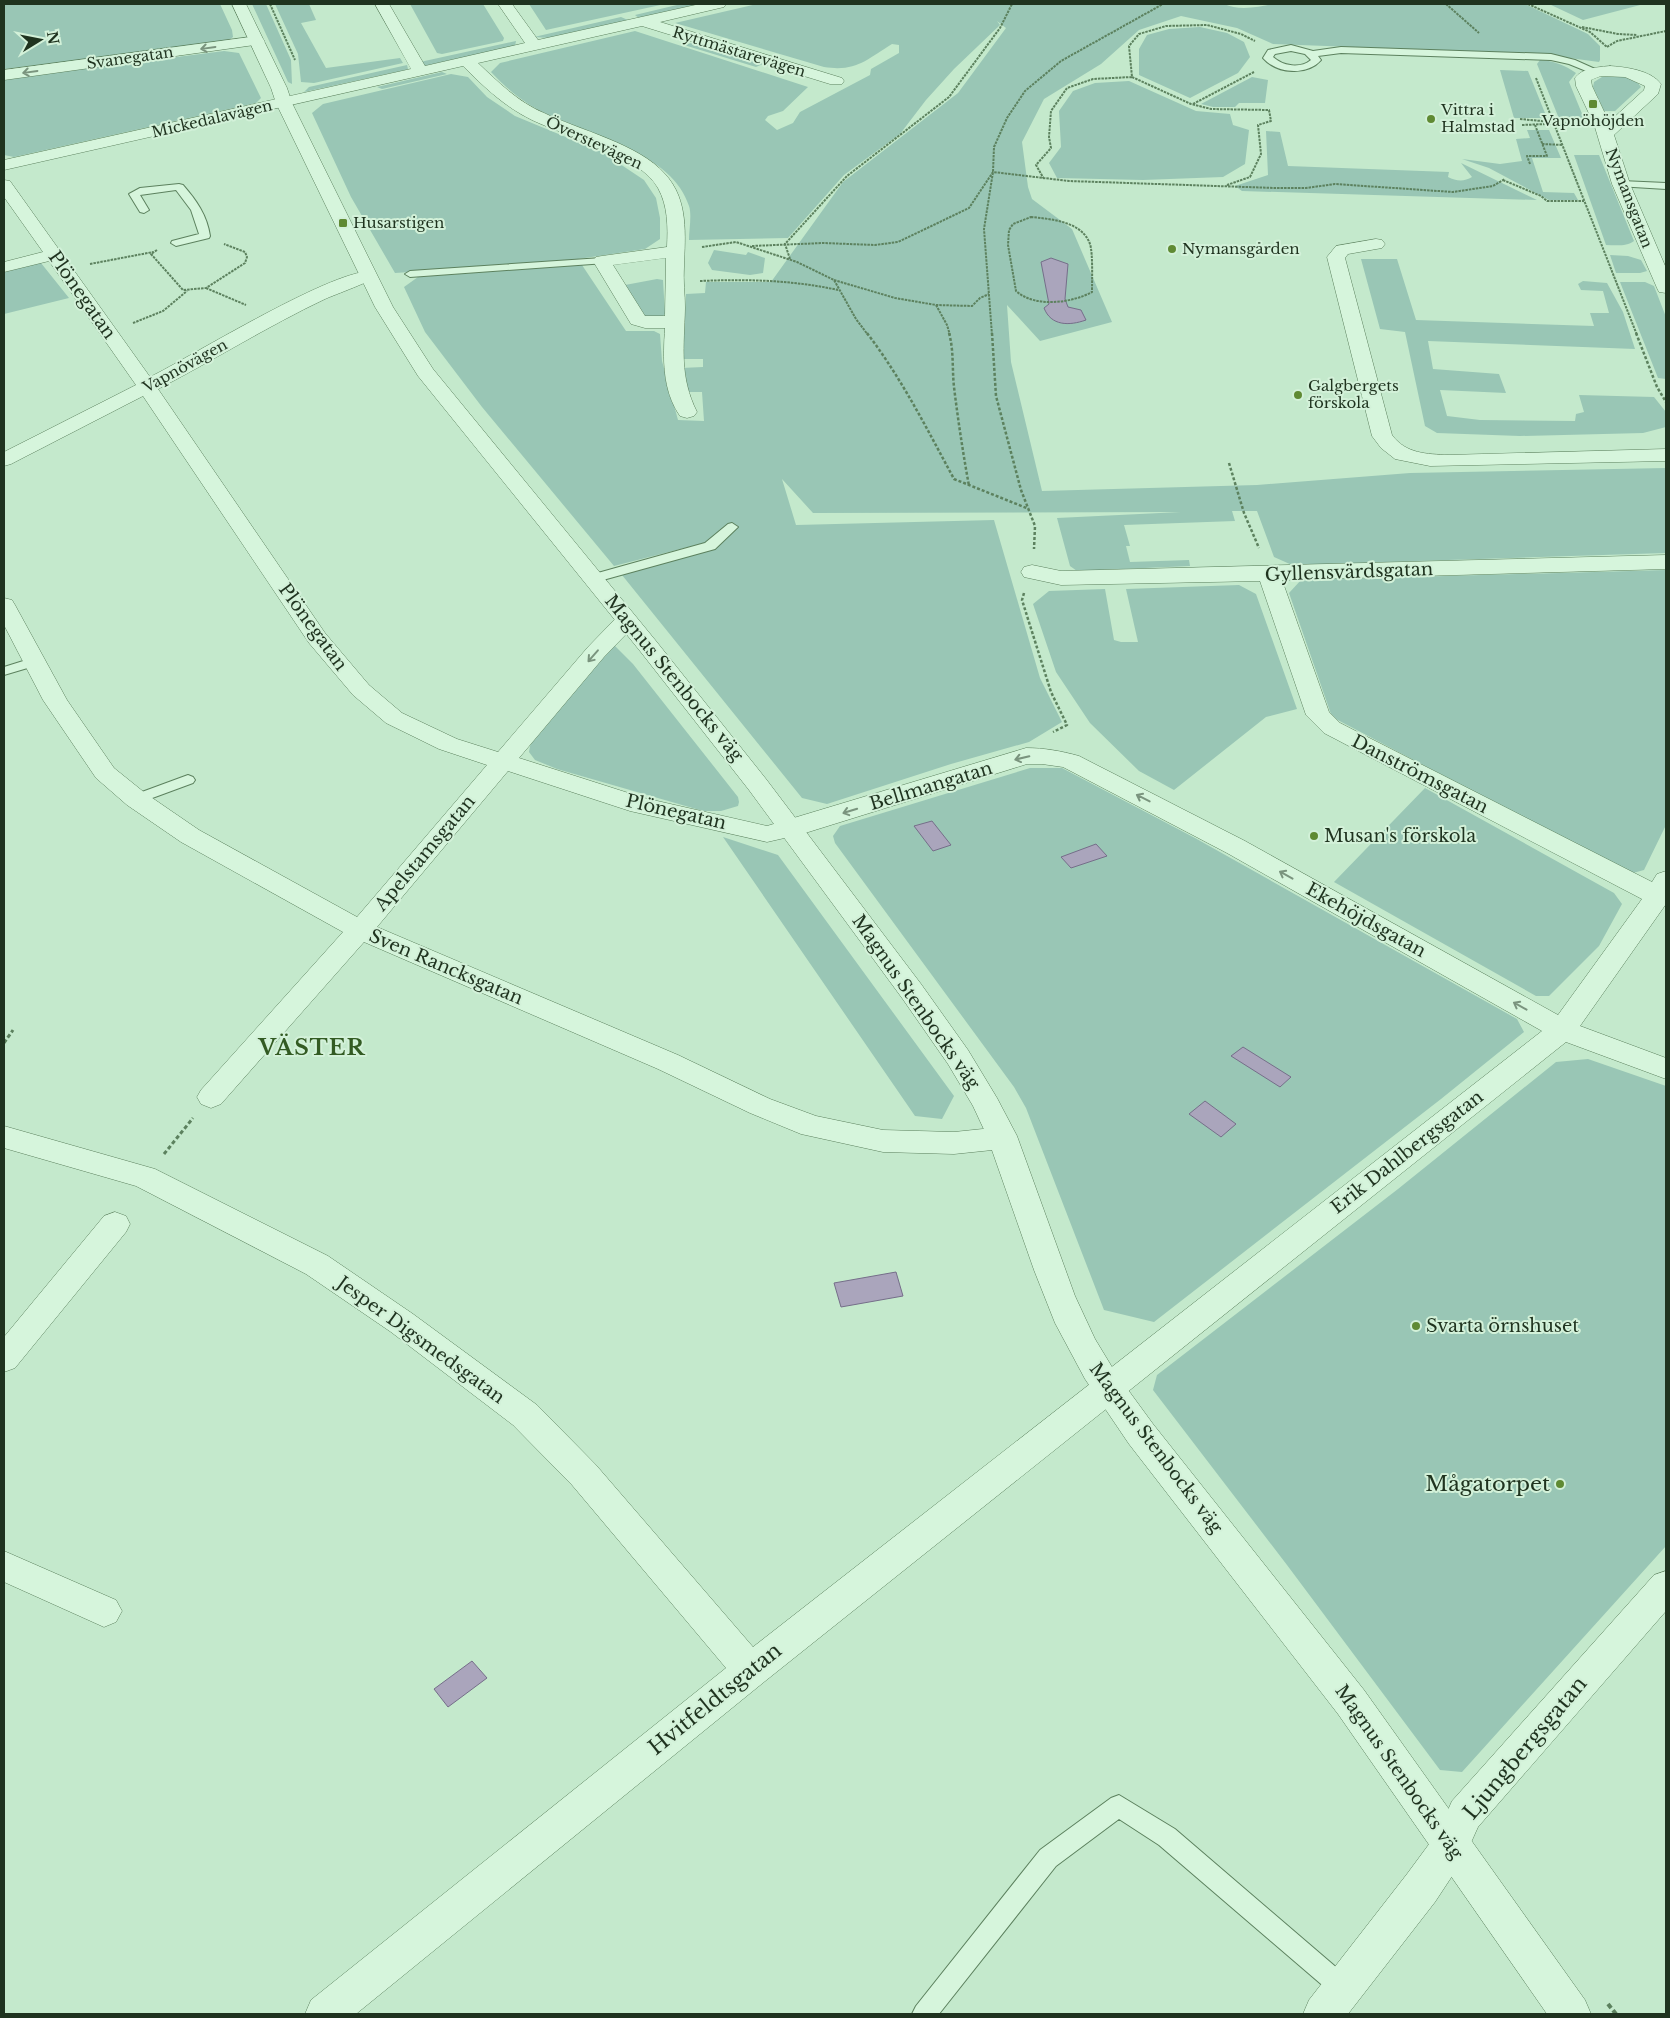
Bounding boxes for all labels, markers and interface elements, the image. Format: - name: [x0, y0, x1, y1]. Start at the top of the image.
- north arrow: [15, 15, 65, 65]
- street label: Ryttmästarevägen: [670, 22, 808, 81]
- text: N: [43, 30, 63, 46]
- street label: Svanegatan: [85, 42, 174, 73]
- one-way arrow: [201, 43, 217, 53]
- one-way arrow: [22, 67, 38, 77]
- street label: Mickedalavägen: [150, 95, 274, 142]
- marker: Vapnöhöjden: [1587, 98, 1599, 110]
- place label: Vittra i Halmstad: [1440, 100, 1515, 136]
- place label: Vapnöhöjden: [1541, 111, 1644, 130]
- street label: Överstevägen: [543, 112, 646, 173]
- marker: Vittra i Halmstad: [1425, 113, 1437, 125]
- street label: Nymansgatan: [1602, 145, 1657, 251]
- place label: Husarstigen: [353, 213, 444, 232]
- marker: Husarstigen: [337, 217, 349, 229]
- place label: Nymansgården: [1182, 239, 1300, 258]
- marker: Nymansgården: [1166, 243, 1178, 255]
- street label: Plönegatan: [44, 247, 120, 343]
- street label: Vapnövägen: [138, 335, 230, 397]
- place label: Galgbergets förskola: [1308, 376, 1399, 412]
- marker: Galgbergets förskola: [1292, 389, 1304, 401]
- street label: Gyllensvärdsgatan: [1264, 558, 1434, 586]
- street label: Plönegatan: [274, 579, 352, 675]
- street label: Magnus Stenbocks väg: [600, 590, 748, 766]
- one-way arrow: [587, 650, 599, 663]
- street label: Danströmsgatan: [1348, 730, 1492, 818]
- one-way arrow: [1014, 754, 1030, 763]
- street label: Bellmangatan: [867, 757, 995, 815]
- street label: Plönegatan: [624, 790, 728, 834]
- street label: Apelstamsgatan: [369, 791, 480, 916]
- one-way arrow: [1136, 793, 1151, 803]
- one-way arrow: [842, 806, 858, 816]
- place label: Musan's förskola: [1324, 825, 1476, 847]
- marker: Musan's förskola: [1308, 830, 1320, 842]
- one-way arrow: [1279, 870, 1294, 880]
- street label: Ekehöjdsgatan: [1302, 878, 1430, 962]
- street label: Magnus Stenbocks väg: [847, 911, 985, 1094]
- street label: Sven Rancksgatan: [366, 925, 526, 1009]
- one-way arrow: [1512, 1001, 1527, 1011]
- district label: VÄSTER: [258, 1033, 366, 1061]
- street label: Erik Dahlbergsgatan: [1326, 1086, 1488, 1218]
- street label: Jesper Digsmedsgatan: [331, 1271, 509, 1408]
- place label: Svarta örnshuset: [1426, 1315, 1579, 1337]
- marker: Svarta örnshuset: [1410, 1320, 1422, 1332]
- street label: Magnus Stenbocks väg: [1085, 1358, 1227, 1538]
- place label: Mågatorpet: [1425, 1471, 1550, 1497]
- marker: Mågatorpet: [1554, 1478, 1566, 1490]
- street label: Hvitfeldtsgatan: [643, 1637, 787, 1761]
- street label: Ljungbergsgatan: [1458, 1671, 1592, 1825]
- street label: Magnus Stenbocks väg: [1330, 1681, 1468, 1864]

